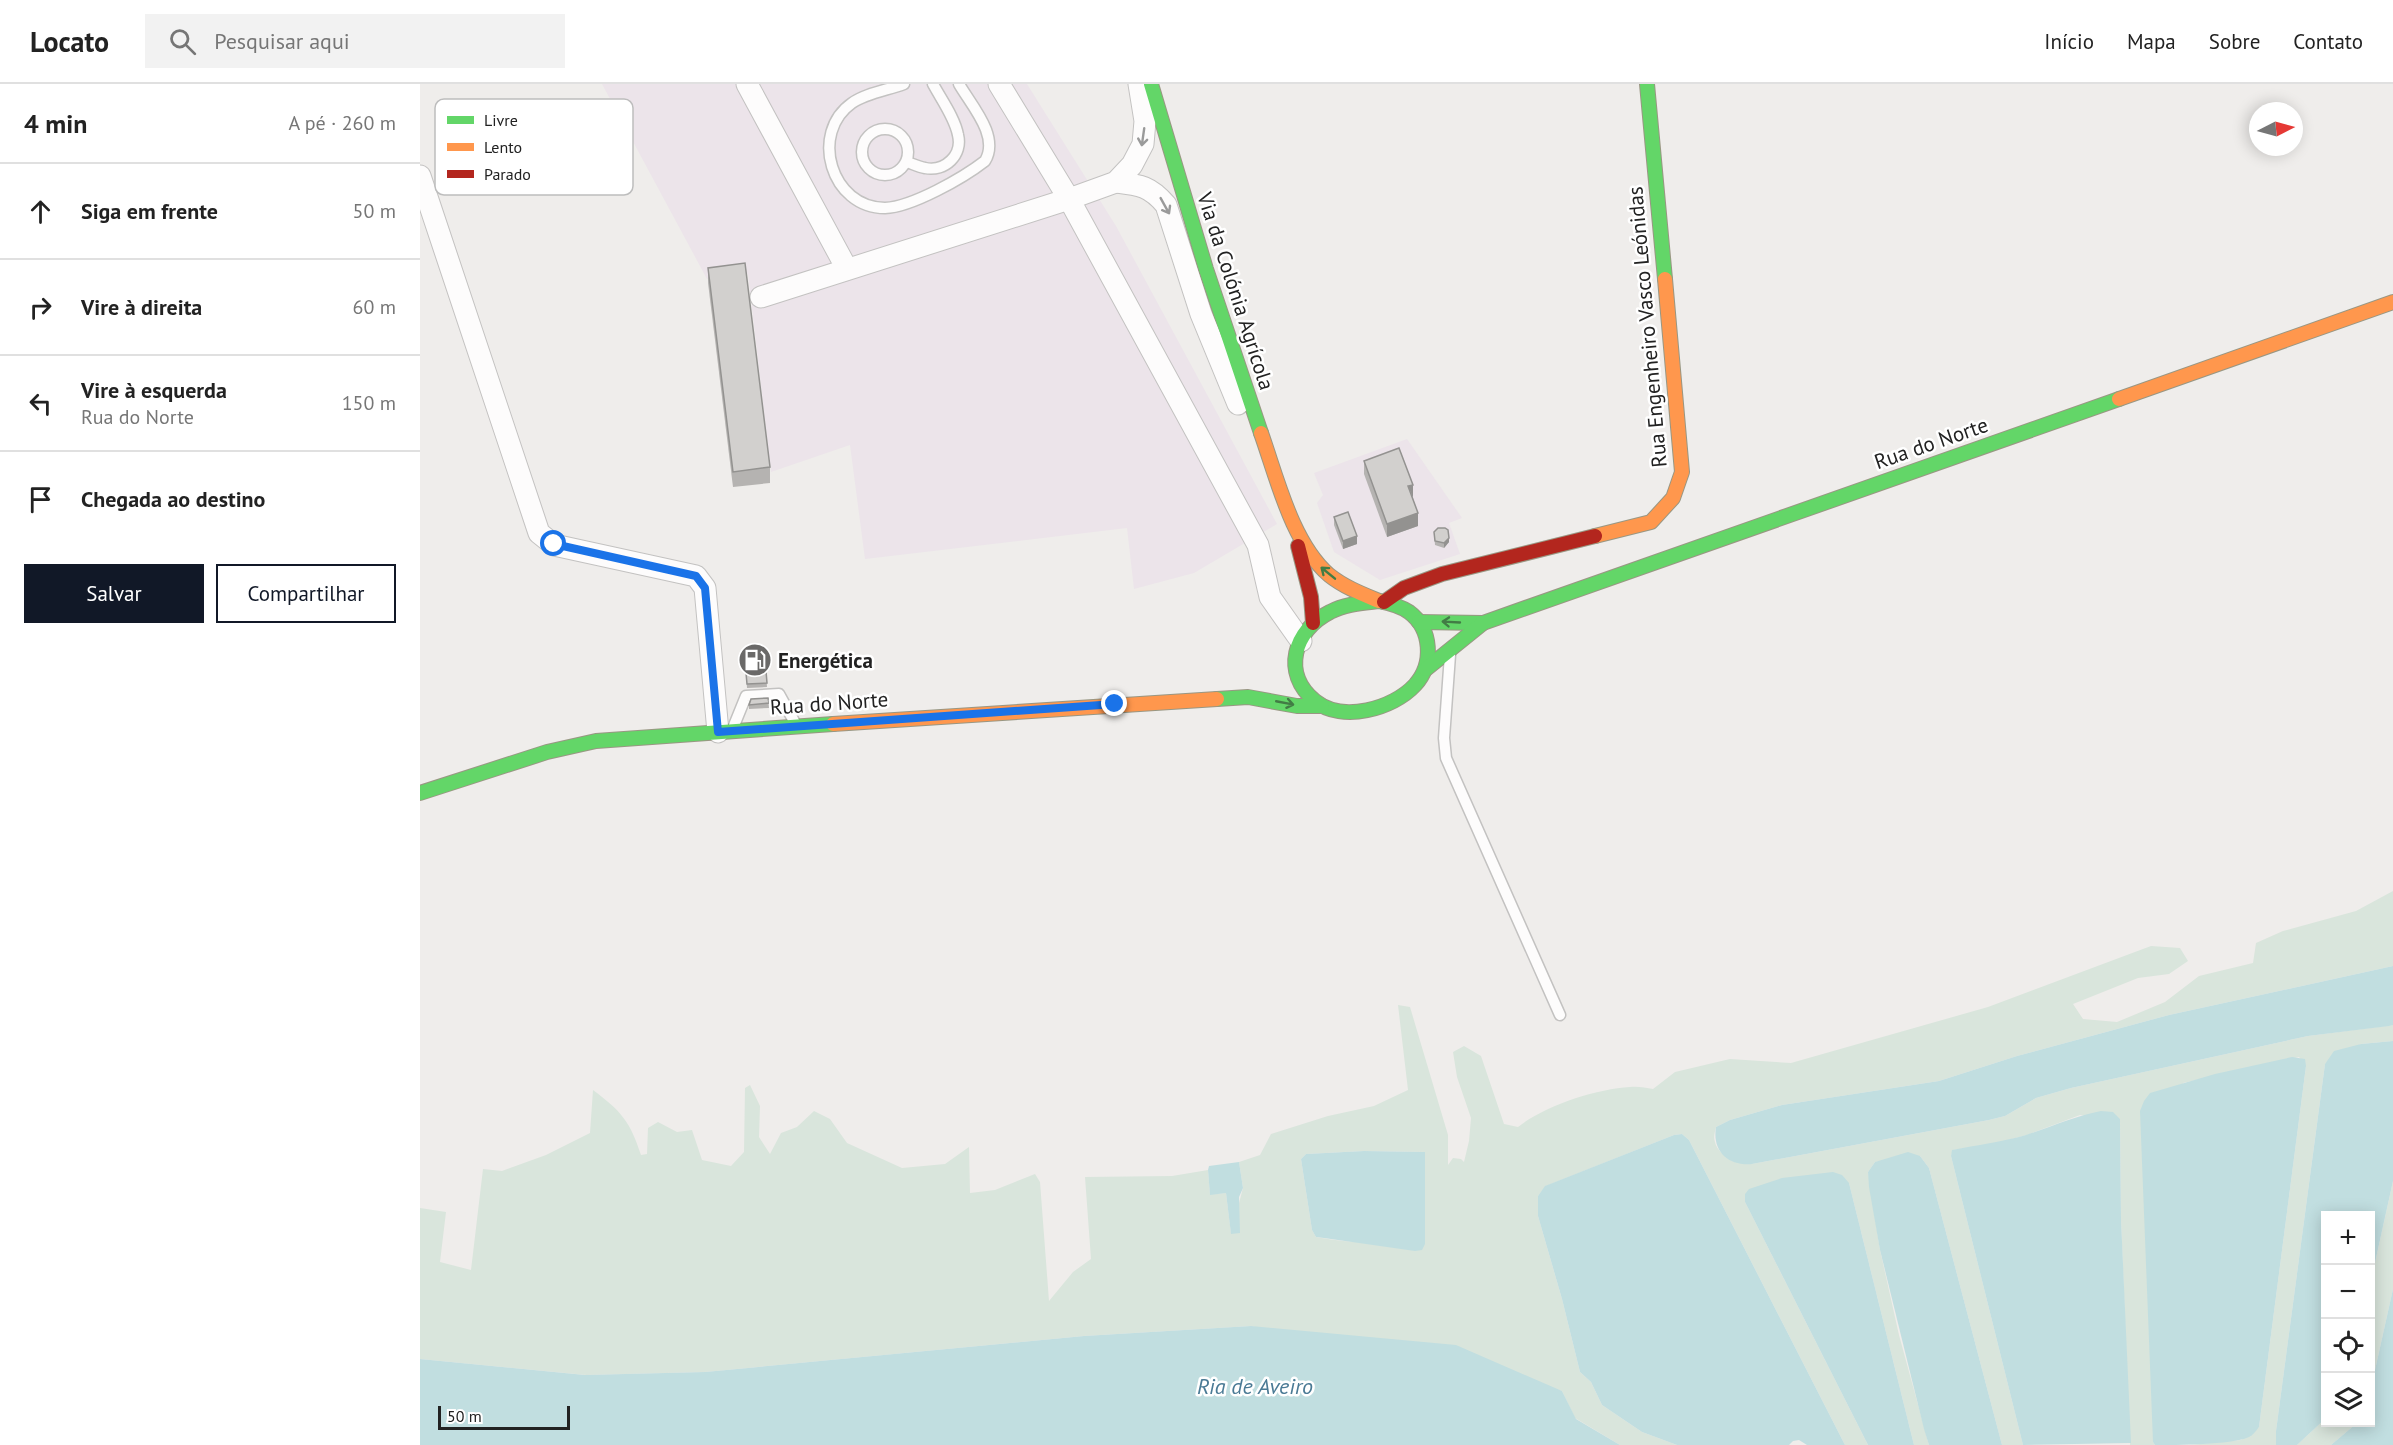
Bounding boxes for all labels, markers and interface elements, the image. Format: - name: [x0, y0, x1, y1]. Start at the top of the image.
- search box: [145, 14, 565, 68]
- text: Locato: [30, 23, 109, 60]
- icon: search: [166, 25, 199, 58]
- text: Pesquisar aqui: [214, 27, 350, 55]
- text: Início: [2044, 28, 2094, 55]
- text: Mapa: [2127, 28, 2176, 55]
- text: Sobre: [2209, 28, 2260, 55]
- text: Contato: [2293, 28, 2363, 55]
- legend: [435, 99, 633, 195]
- north arrow: [2249, 102, 2303, 156]
- text: 4 min: [24, 107, 87, 140]
- text: A pé · 260 m: [289, 110, 396, 136]
- text: Livre: [484, 110, 518, 130]
- one-way arrow: [1138, 127, 1149, 146]
- text: Lento: [484, 137, 522, 157]
- text: Parado: [484, 164, 531, 184]
- street label: Rua Engenheiro Vasco Leónidas: [1621, 185, 1673, 469]
- street label: Via da Colónia Agrícola: [1191, 188, 1281, 393]
- icon: ahead: [24, 195, 57, 228]
- text: Siga em frente: [81, 197, 218, 225]
- one-way arrow: [1159, 197, 1171, 214]
- text: 50 m: [353, 198, 396, 224]
- icon: right: [24, 291, 57, 324]
- text: Vire à direita: [81, 293, 202, 321]
- text: 60 m: [353, 294, 396, 320]
- text: Vire à esquerda: [81, 376, 227, 404]
- icon: left: [24, 387, 57, 420]
- text: 150 m: [342, 390, 396, 416]
- text: Rua do Norte: [81, 404, 194, 430]
- street label: Rua do Norte: [1871, 411, 1991, 475]
- icon: arrive: [24, 483, 57, 516]
- text: Chegada ao destino: [81, 485, 265, 513]
- route start: [540, 530, 566, 556]
- button: Salvar: [24, 564, 204, 623]
- button: Compartilhar: [216, 564, 396, 623]
- one-way arrow: [1320, 566, 1336, 579]
- one-way arrow: [1441, 616, 1461, 627]
- fuel station icon: Energética: [737, 642, 773, 678]
- place label: Energética: [778, 647, 873, 674]
- street label: Rua do Norte: [769, 685, 889, 721]
- route end: [1101, 690, 1127, 716]
- one-way arrow: [1274, 698, 1294, 709]
- map controls: [2321, 1211, 2375, 1427]
- button: +: [2321, 1211, 2375, 1265]
- button: −: [2321, 1265, 2375, 1319]
- button: locate: [2321, 1319, 2375, 1373]
- water label: Ria de Aveiro: [1197, 1372, 1313, 1400]
- button: layers: [2321, 1373, 2375, 1427]
- scale bar: [438, 1403, 570, 1430]
- text: 50 m: [447, 1406, 482, 1426]

